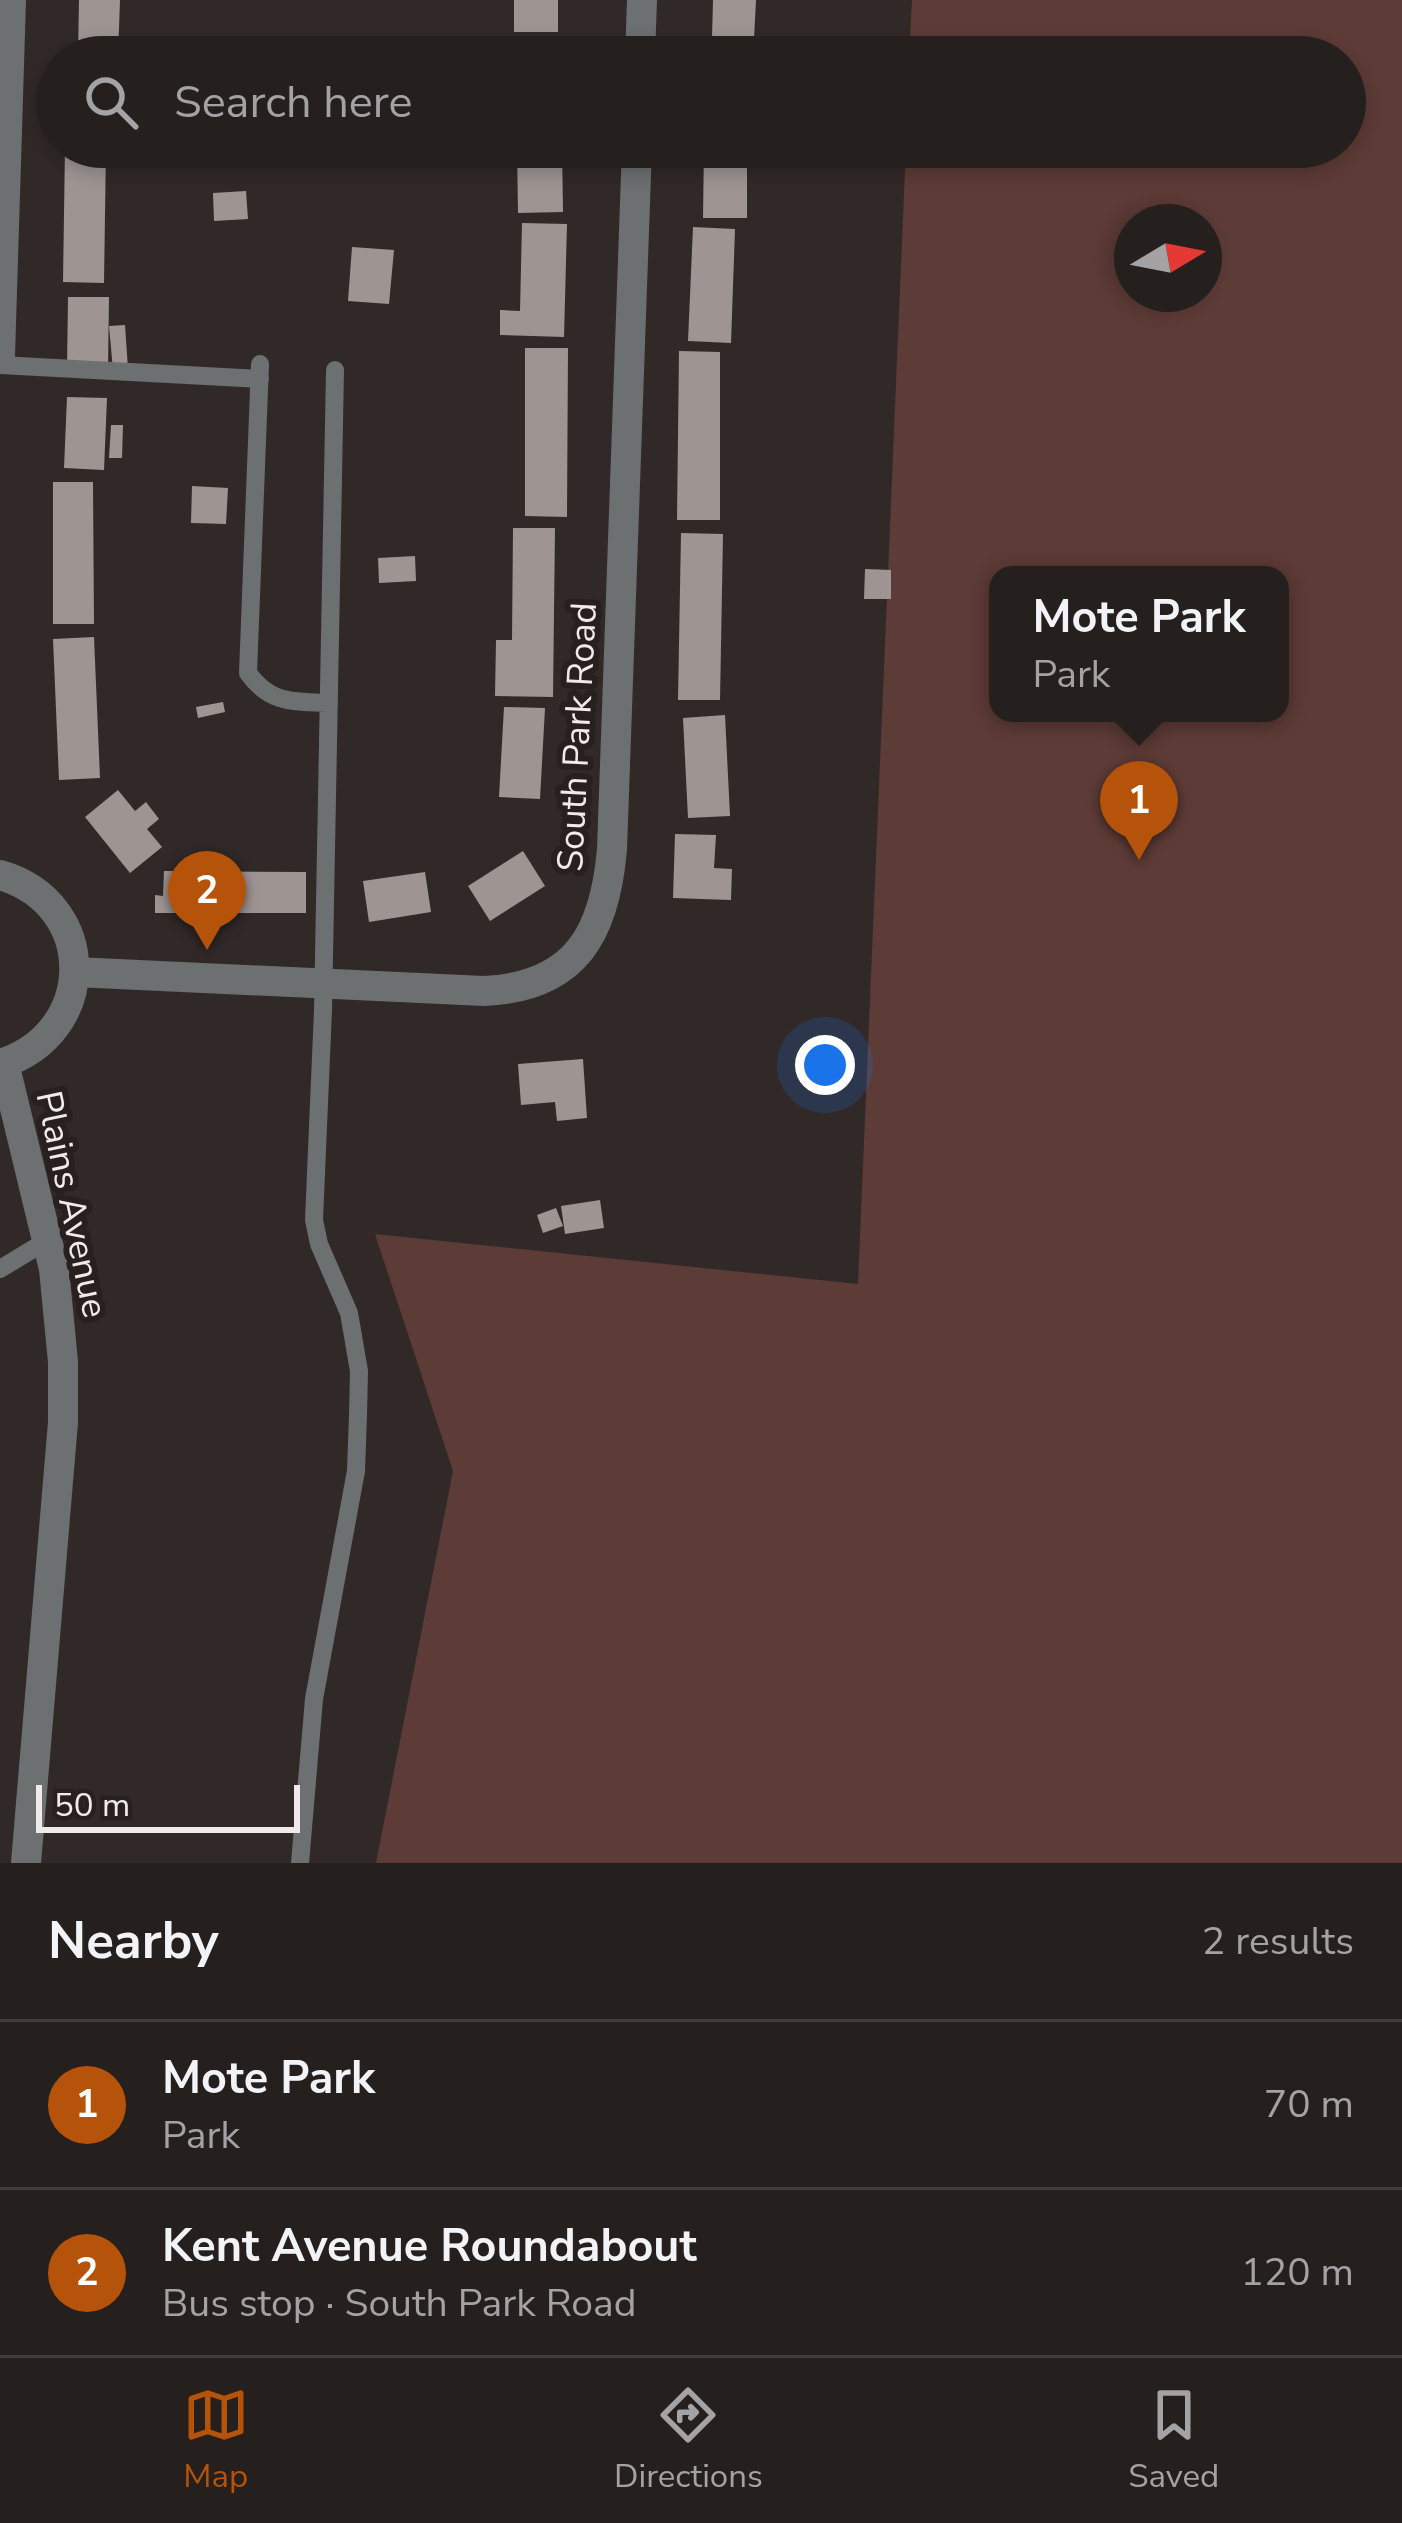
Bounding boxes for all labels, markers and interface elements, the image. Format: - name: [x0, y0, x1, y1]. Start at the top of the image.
- search box: [36, 36, 1366, 168]
- icon: search: [78, 69, 144, 135]
- text: Search here: [174, 72, 413, 133]
- north arrow: [1114, 204, 1222, 312]
- popup: [989, 566, 1289, 722]
- text: Mote Park: [1032, 587, 1246, 648]
- street label: South Park Road: [546, 601, 609, 873]
- text: Park: [1032, 648, 1110, 701]
- pin: 1: [1100, 761, 1178, 860]
- pin: 2: [168, 851, 246, 950]
- your location: [795, 1035, 855, 1095]
- street label: Plains Avenue: [24, 1087, 119, 1322]
- scale bar: [36, 1779, 300, 1832]
- text: 50 m: [54, 1783, 130, 1828]
- text: Nearby: [48, 1906, 219, 1976]
- text: 2 results: [1202, 1915, 1354, 1968]
- text: Mote Park: [162, 2048, 375, 2109]
- text: 1: [75, 2078, 99, 2131]
- text: 70 m: [1264, 2078, 1354, 2131]
- text: Park: [162, 2109, 240, 2162]
- text: Kent Avenue Roundabout: [162, 2216, 697, 2277]
- text: 2: [75, 2246, 99, 2299]
- text: 120 m: [1240, 2246, 1354, 2299]
- text: Bus stop · South Park Road: [162, 2277, 636, 2330]
- tab: Map: [183, 2382, 249, 2499]
- tab: Directions: [614, 2382, 763, 2499]
- tab: Saved: [1128, 2382, 1219, 2499]

